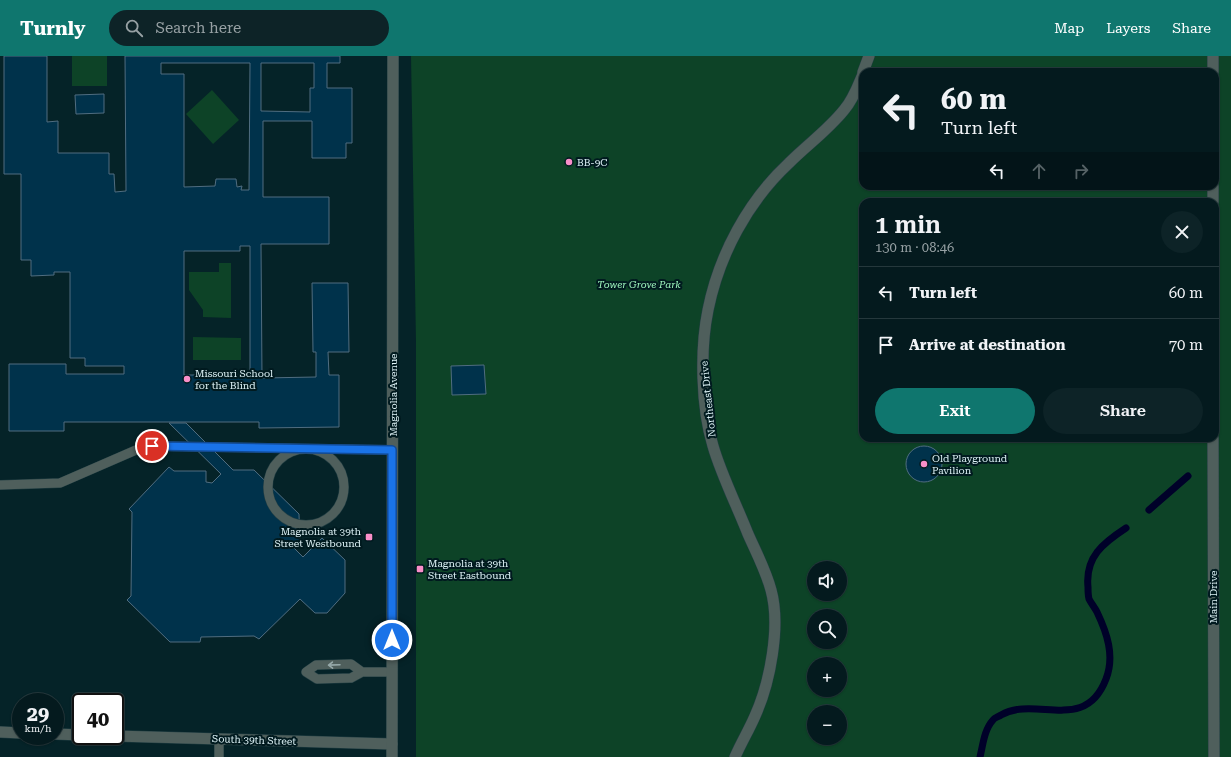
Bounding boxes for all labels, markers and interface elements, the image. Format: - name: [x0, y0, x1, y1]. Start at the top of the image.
- search box: [109, 10, 389, 46]
- text: Turnly: [20, 17, 85, 40]
- icon: search: [123, 17, 145, 39]
- text: Search here: [155, 19, 241, 37]
- text: Map: [1054, 20, 1084, 36]
- text: Layers: [1106, 20, 1150, 36]
- text: Share: [1172, 20, 1211, 36]
- text: 60 m: [941, 83, 1006, 116]
- icon: left: [875, 84, 927, 136]
- text: Turn left: [941, 117, 1017, 138]
- marker: BB-9C: [564, 157, 574, 167]
- place label: BB-9C: [577, 157, 607, 168]
- icon: left: [986, 160, 1008, 182]
- icon: ahead: [1028, 160, 1050, 182]
- icon: right: [1070, 160, 1092, 182]
- text: 1 min: [875, 211, 941, 239]
- button: close: [1161, 211, 1203, 253]
- text: 130 m · 08:46: [875, 240, 954, 255]
- park label: Tower Grove Park: [597, 279, 681, 290]
- icon: left: [875, 282, 897, 304]
- text: Turn left: [909, 284, 977, 302]
- text: 60 m: [1169, 284, 1203, 302]
- icon: arrive: [875, 334, 897, 356]
- text: Arrive at destination: [909, 336, 1065, 354]
- text: 70 m: [1169, 336, 1203, 354]
- street label: Magnolia Avenue: [388, 353, 399, 437]
- street label: Northeast Drive: [698, 360, 717, 438]
- place label: Missouri School for the Blind: [195, 368, 273, 391]
- marker: Missouri School for the Blind: [182, 374, 192, 384]
- button: Exit: [875, 388, 1035, 434]
- button: Share: [1043, 388, 1203, 434]
- pin: [135, 429, 169, 463]
- icon: arrive: [141, 435, 163, 457]
- place label: Old Playground Pavilion: [932, 453, 1008, 476]
- marker: Old Playground Pavilion: [919, 459, 929, 469]
- place label: Magnolia at 39th Street Westbound: [274, 526, 362, 549]
- marker: Magnolia at 39th Street Westbound: [364, 532, 374, 542]
- place label: Magnolia at 39th Street Eastbound: [428, 558, 512, 581]
- map controls: [807, 561, 847, 745]
- button: sound: [807, 561, 847, 601]
- marker: Magnolia at 39th Street Eastbound: [415, 564, 425, 574]
- street label: Main Drive: [1208, 570, 1219, 624]
- button: search: [807, 609, 847, 649]
- position arrow: [371, 619, 413, 661]
- button: +: [807, 657, 847, 697]
- one-way arrow: [328, 661, 341, 668]
- speed limit sign: 40: [72, 693, 124, 745]
- text: 29: [27, 702, 49, 726]
- button: −: [807, 705, 847, 745]
- text: km/h: [25, 723, 51, 734]
- street label: South 39th Street: [212, 733, 296, 747]

